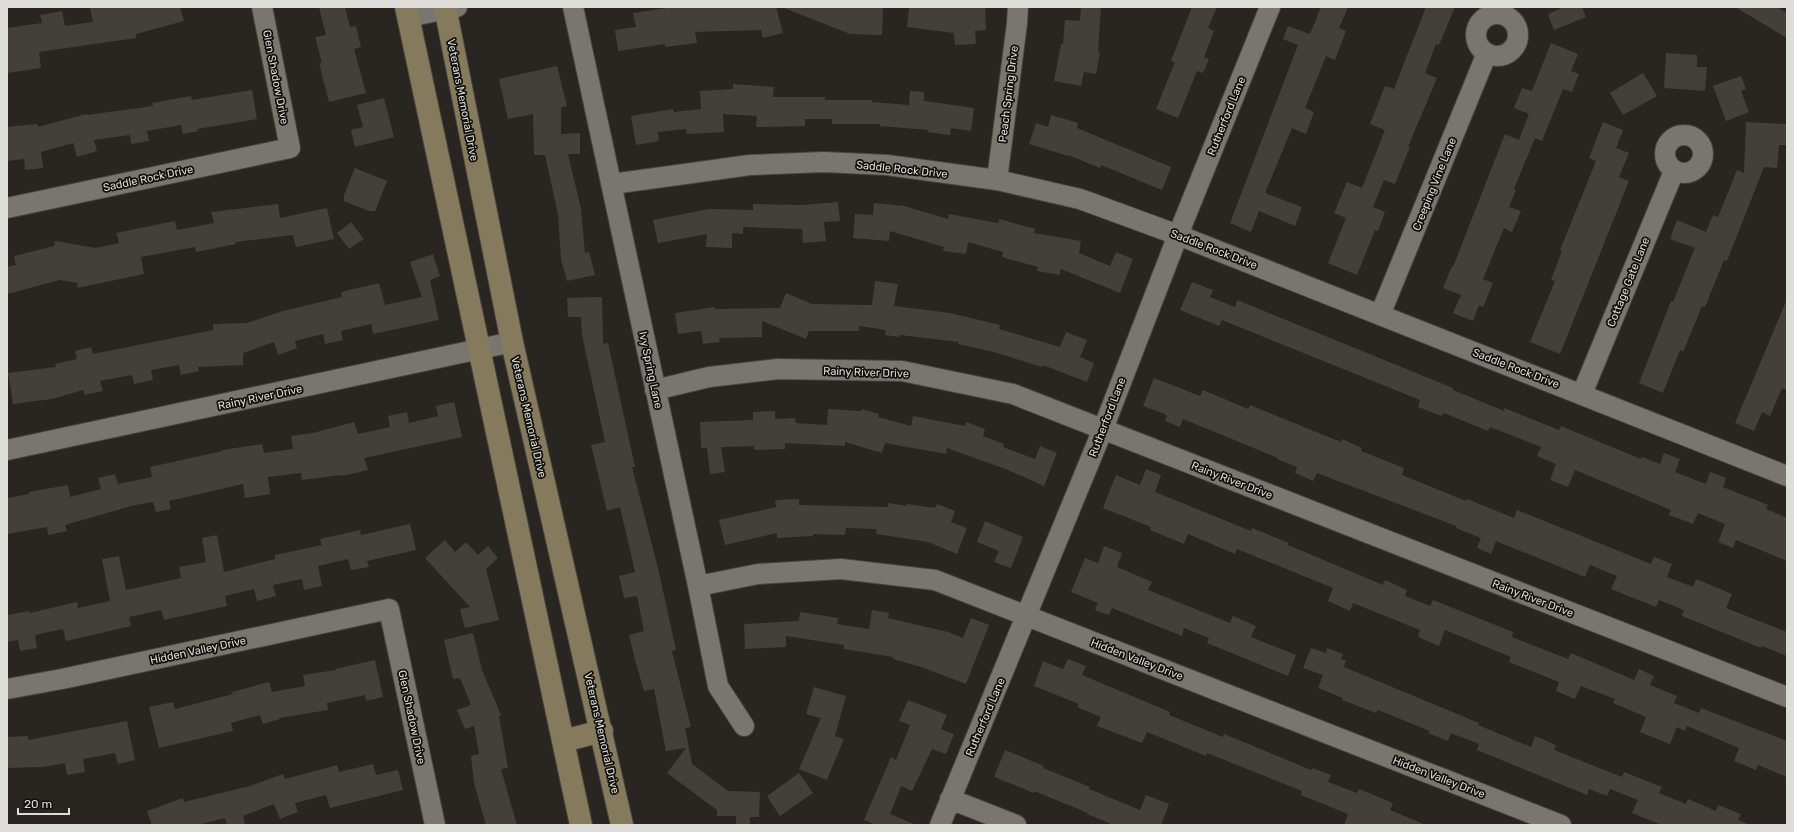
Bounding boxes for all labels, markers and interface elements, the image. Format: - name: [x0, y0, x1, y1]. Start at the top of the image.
- street label: Glen Shadow Drive: [260, 29, 291, 125]
- street label: Veterans Memorial Drive: [444, 38, 481, 162]
- street label: Peach Spring Drive: [996, 45, 1021, 143]
- street label: Rutherford Lane: [1205, 75, 1248, 158]
- street label: Creeping Vine Lane: [1410, 136, 1459, 233]
- street label: Saddle Rock Drive: [856, 158, 948, 181]
- street label: Saddle Rock Drive: [102, 163, 194, 194]
- street label: Saddle Rock Drive: [1169, 227, 1259, 272]
- street label: Cottage Gate Lane: [1605, 236, 1652, 329]
- street label: Ivy Spring Lane: [636, 330, 665, 410]
- street label: Saddle Rock Drive: [1471, 346, 1561, 391]
- street label: Veterans Memorial Drive: [508, 355, 549, 479]
- street label: Rainy River Drive: [823, 365, 909, 380]
- street label: Rutherford Lane: [1086, 376, 1129, 459]
- street label: Rainy River Drive: [217, 382, 303, 413]
- street label: Rainy River Drive: [1189, 459, 1274, 502]
- street label: Rainy River Drive: [1490, 577, 1575, 620]
- street label: Hidden Valley Drive: [149, 634, 247, 667]
- street label: Hidden Valley Drive: [1089, 636, 1185, 683]
- street label: Glen Shadow Drive: [395, 669, 428, 765]
- street label: Veterans Memorial Drive: [581, 671, 622, 795]
- street label: Rutherford Lane: [963, 676, 1008, 758]
- street label: Hidden Valley Drive: [1391, 754, 1487, 801]
- scale bar: [18, 790, 69, 816]
- text: 20 m: [24, 797, 52, 811]

